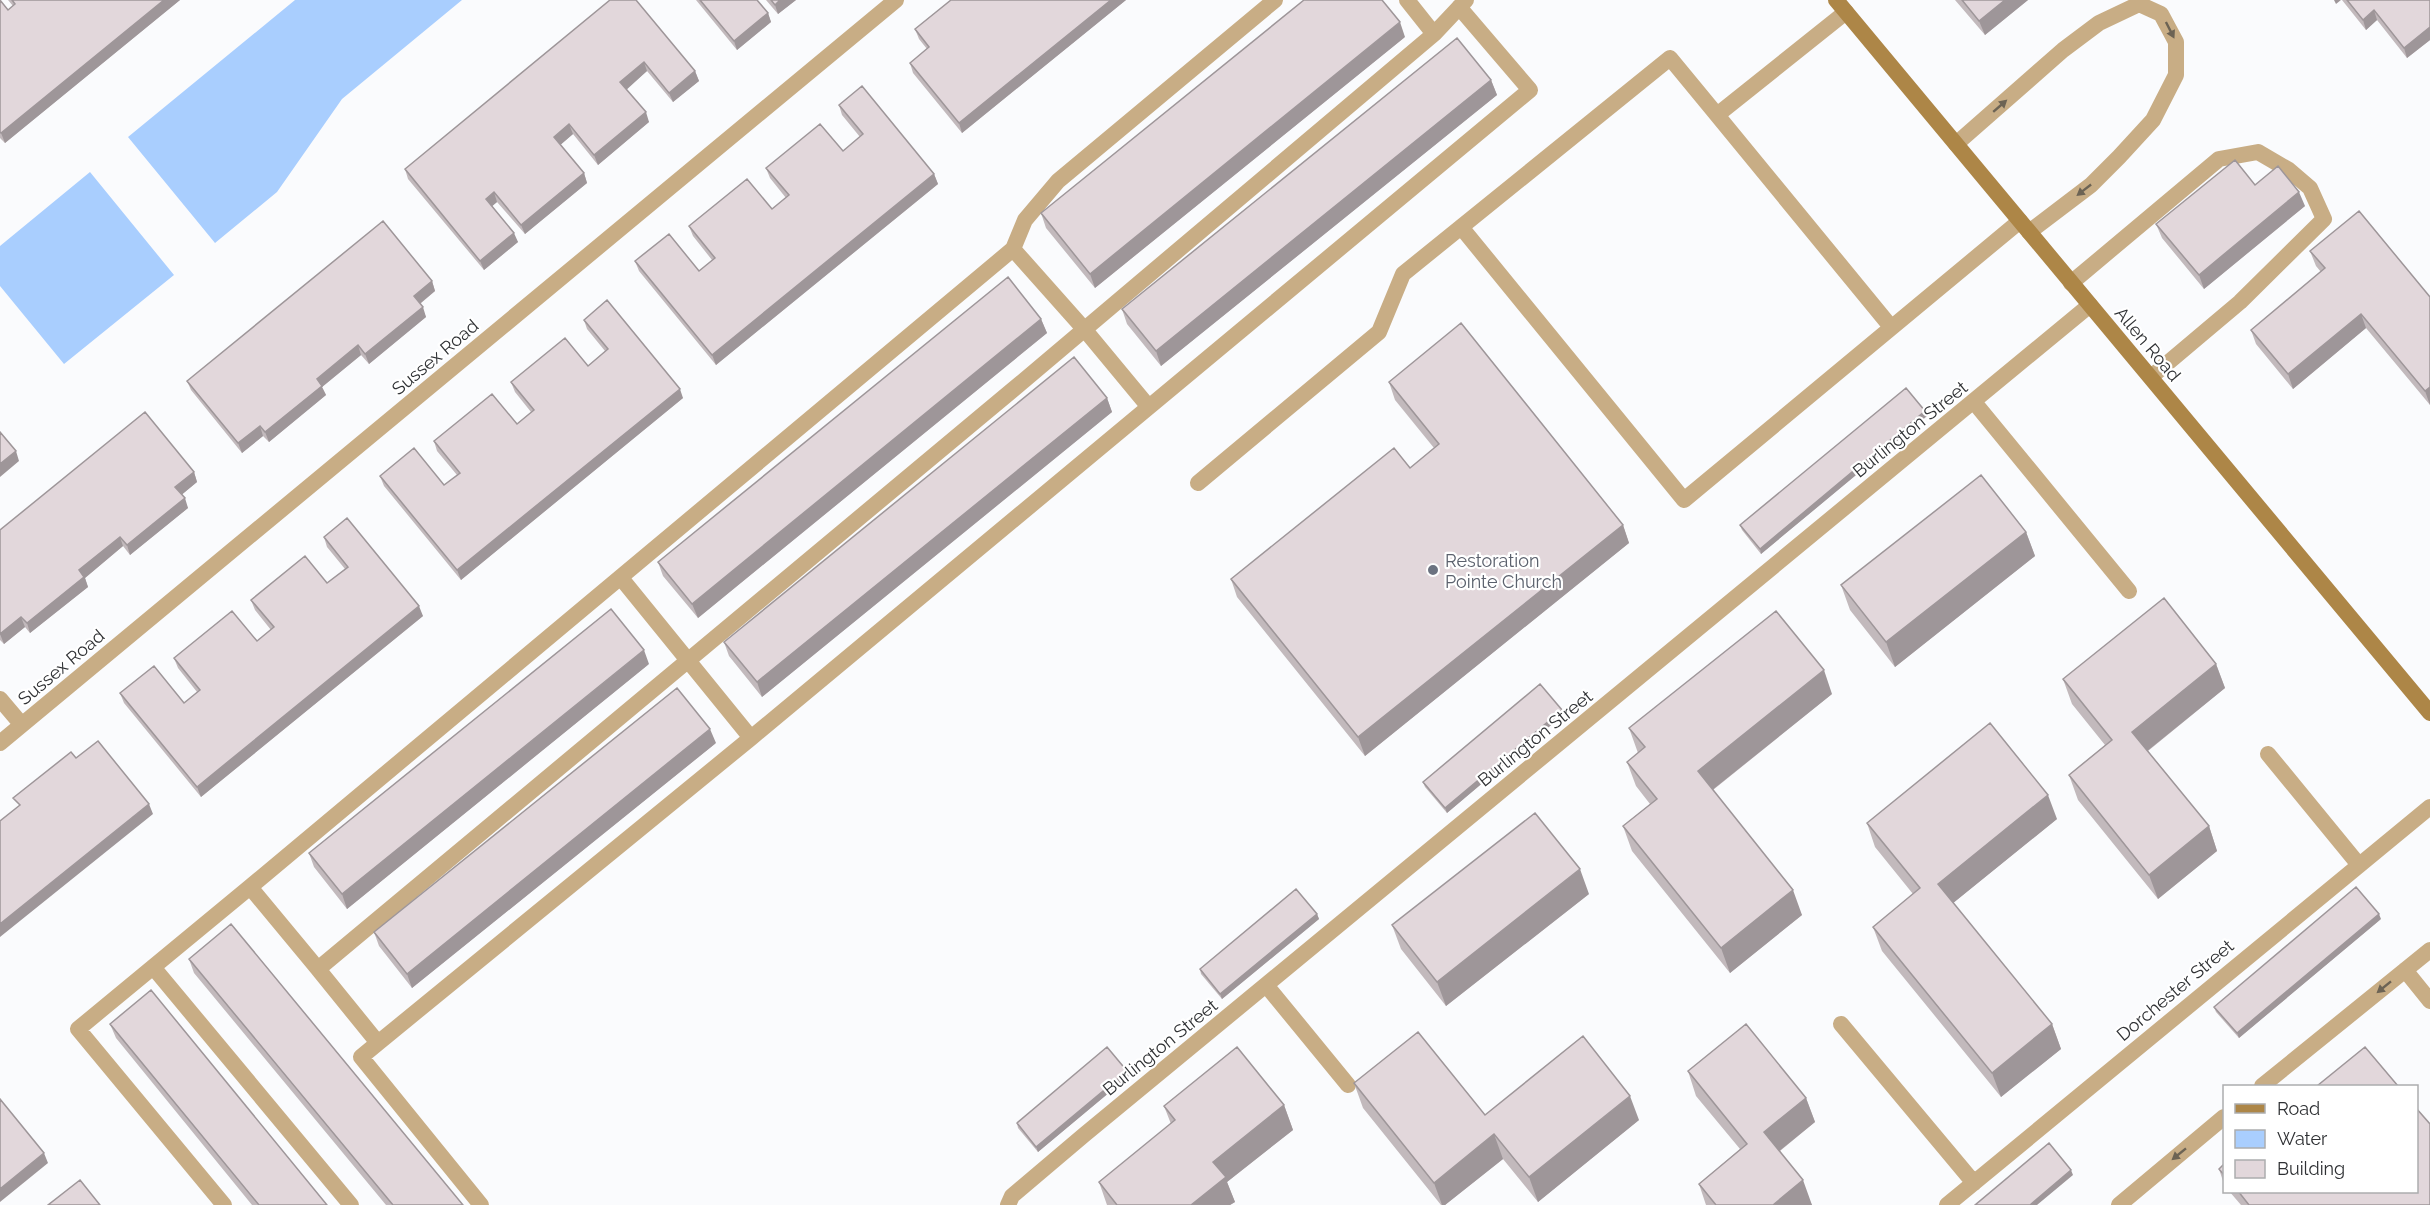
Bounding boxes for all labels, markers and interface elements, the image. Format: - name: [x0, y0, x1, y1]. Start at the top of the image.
- one-way arrow: [2164, 21, 2174, 39]
- one-way arrow: [1992, 100, 2007, 113]
- one-way arrow: [2077, 184, 2093, 196]
- street label: Allen Road: [2111, 302, 2185, 386]
- street label: Sussex Road: [388, 315, 482, 399]
- street label: Burlington Street: [1849, 376, 1971, 482]
- place label: Restoration Pointe Church: [1445, 550, 1562, 592]
- marker: Restoration Pointe Church: [1426, 563, 1440, 577]
- street label: Sussex Road: [14, 625, 108, 709]
- street label: Burlington Street: [1474, 685, 1596, 791]
- street label: Dorchester Street: [2112, 935, 2238, 1045]
- one-way arrow: [2377, 980, 2392, 992]
- street label: Burlington Street: [1099, 994, 1221, 1100]
- legend: [2223, 1085, 2418, 1193]
- text: Road: [2277, 1098, 2320, 1119]
- text: Water: [2277, 1128, 2328, 1149]
- one-way arrow: [2171, 1148, 2187, 1161]
- text: Building: [2277, 1158, 2345, 1179]

